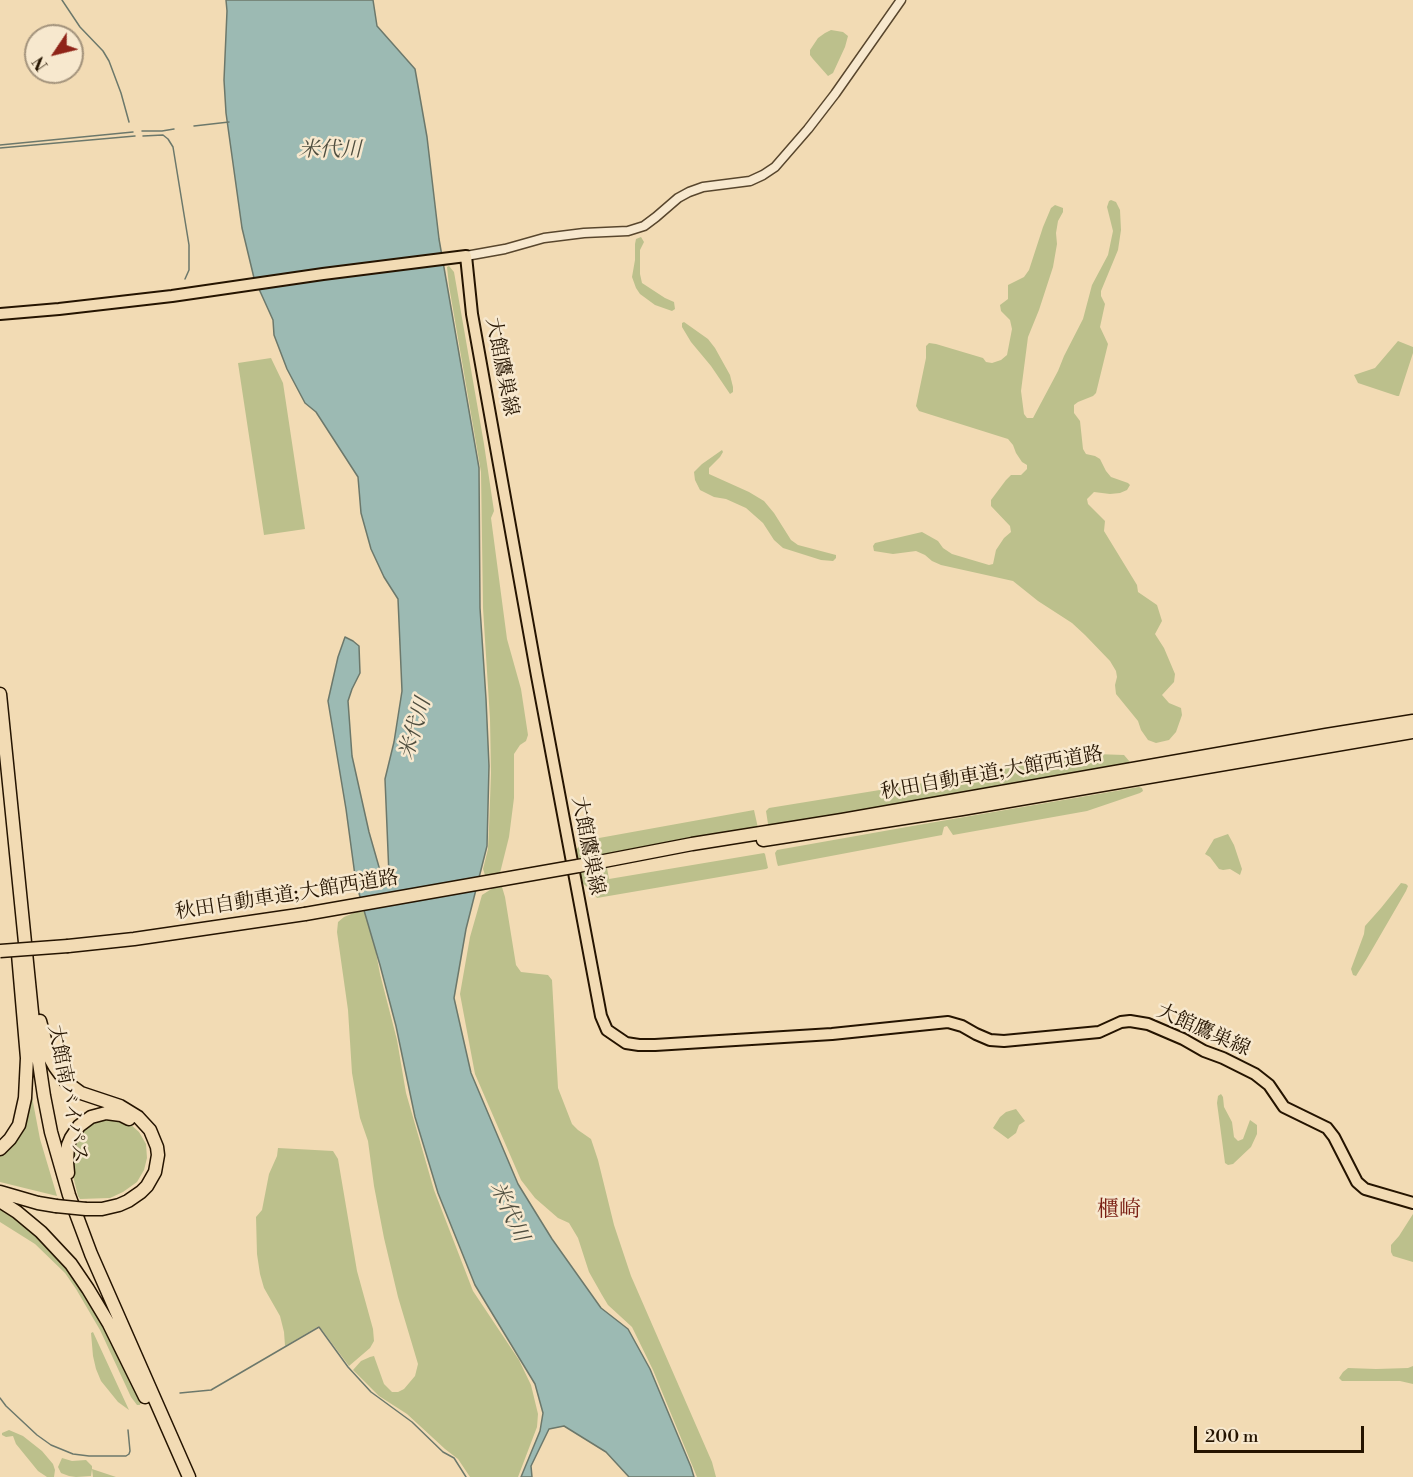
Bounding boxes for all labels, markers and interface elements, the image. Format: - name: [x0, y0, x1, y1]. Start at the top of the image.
- north arrow: [24, 24, 84, 84]
- text: N: [29, 52, 53, 74]
- water label: 米代川: [299, 138, 361, 164]
- street label: 大館鷹巣線: [480, 316, 522, 418]
- water label: 米代川: [395, 695, 437, 763]
- street label: 秋田自動車道;大館西道路: [879, 743, 1105, 805]
- street label: 大館鷹巣線: [566, 795, 608, 897]
- street label: 秋田自動車道;大館西道路: [174, 867, 400, 925]
- street label: 大館鷹巣線: [1152, 1000, 1254, 1062]
- street label: 大館南バイパス: [42, 1023, 92, 1165]
- water label: 米代川: [483, 1178, 533, 1246]
- district label: 櫃崎: [1097, 1198, 1141, 1224]
- scale bar: [1197, 1414, 1366, 1452]
- text: 200 m: [1205, 1425, 1259, 1448]

